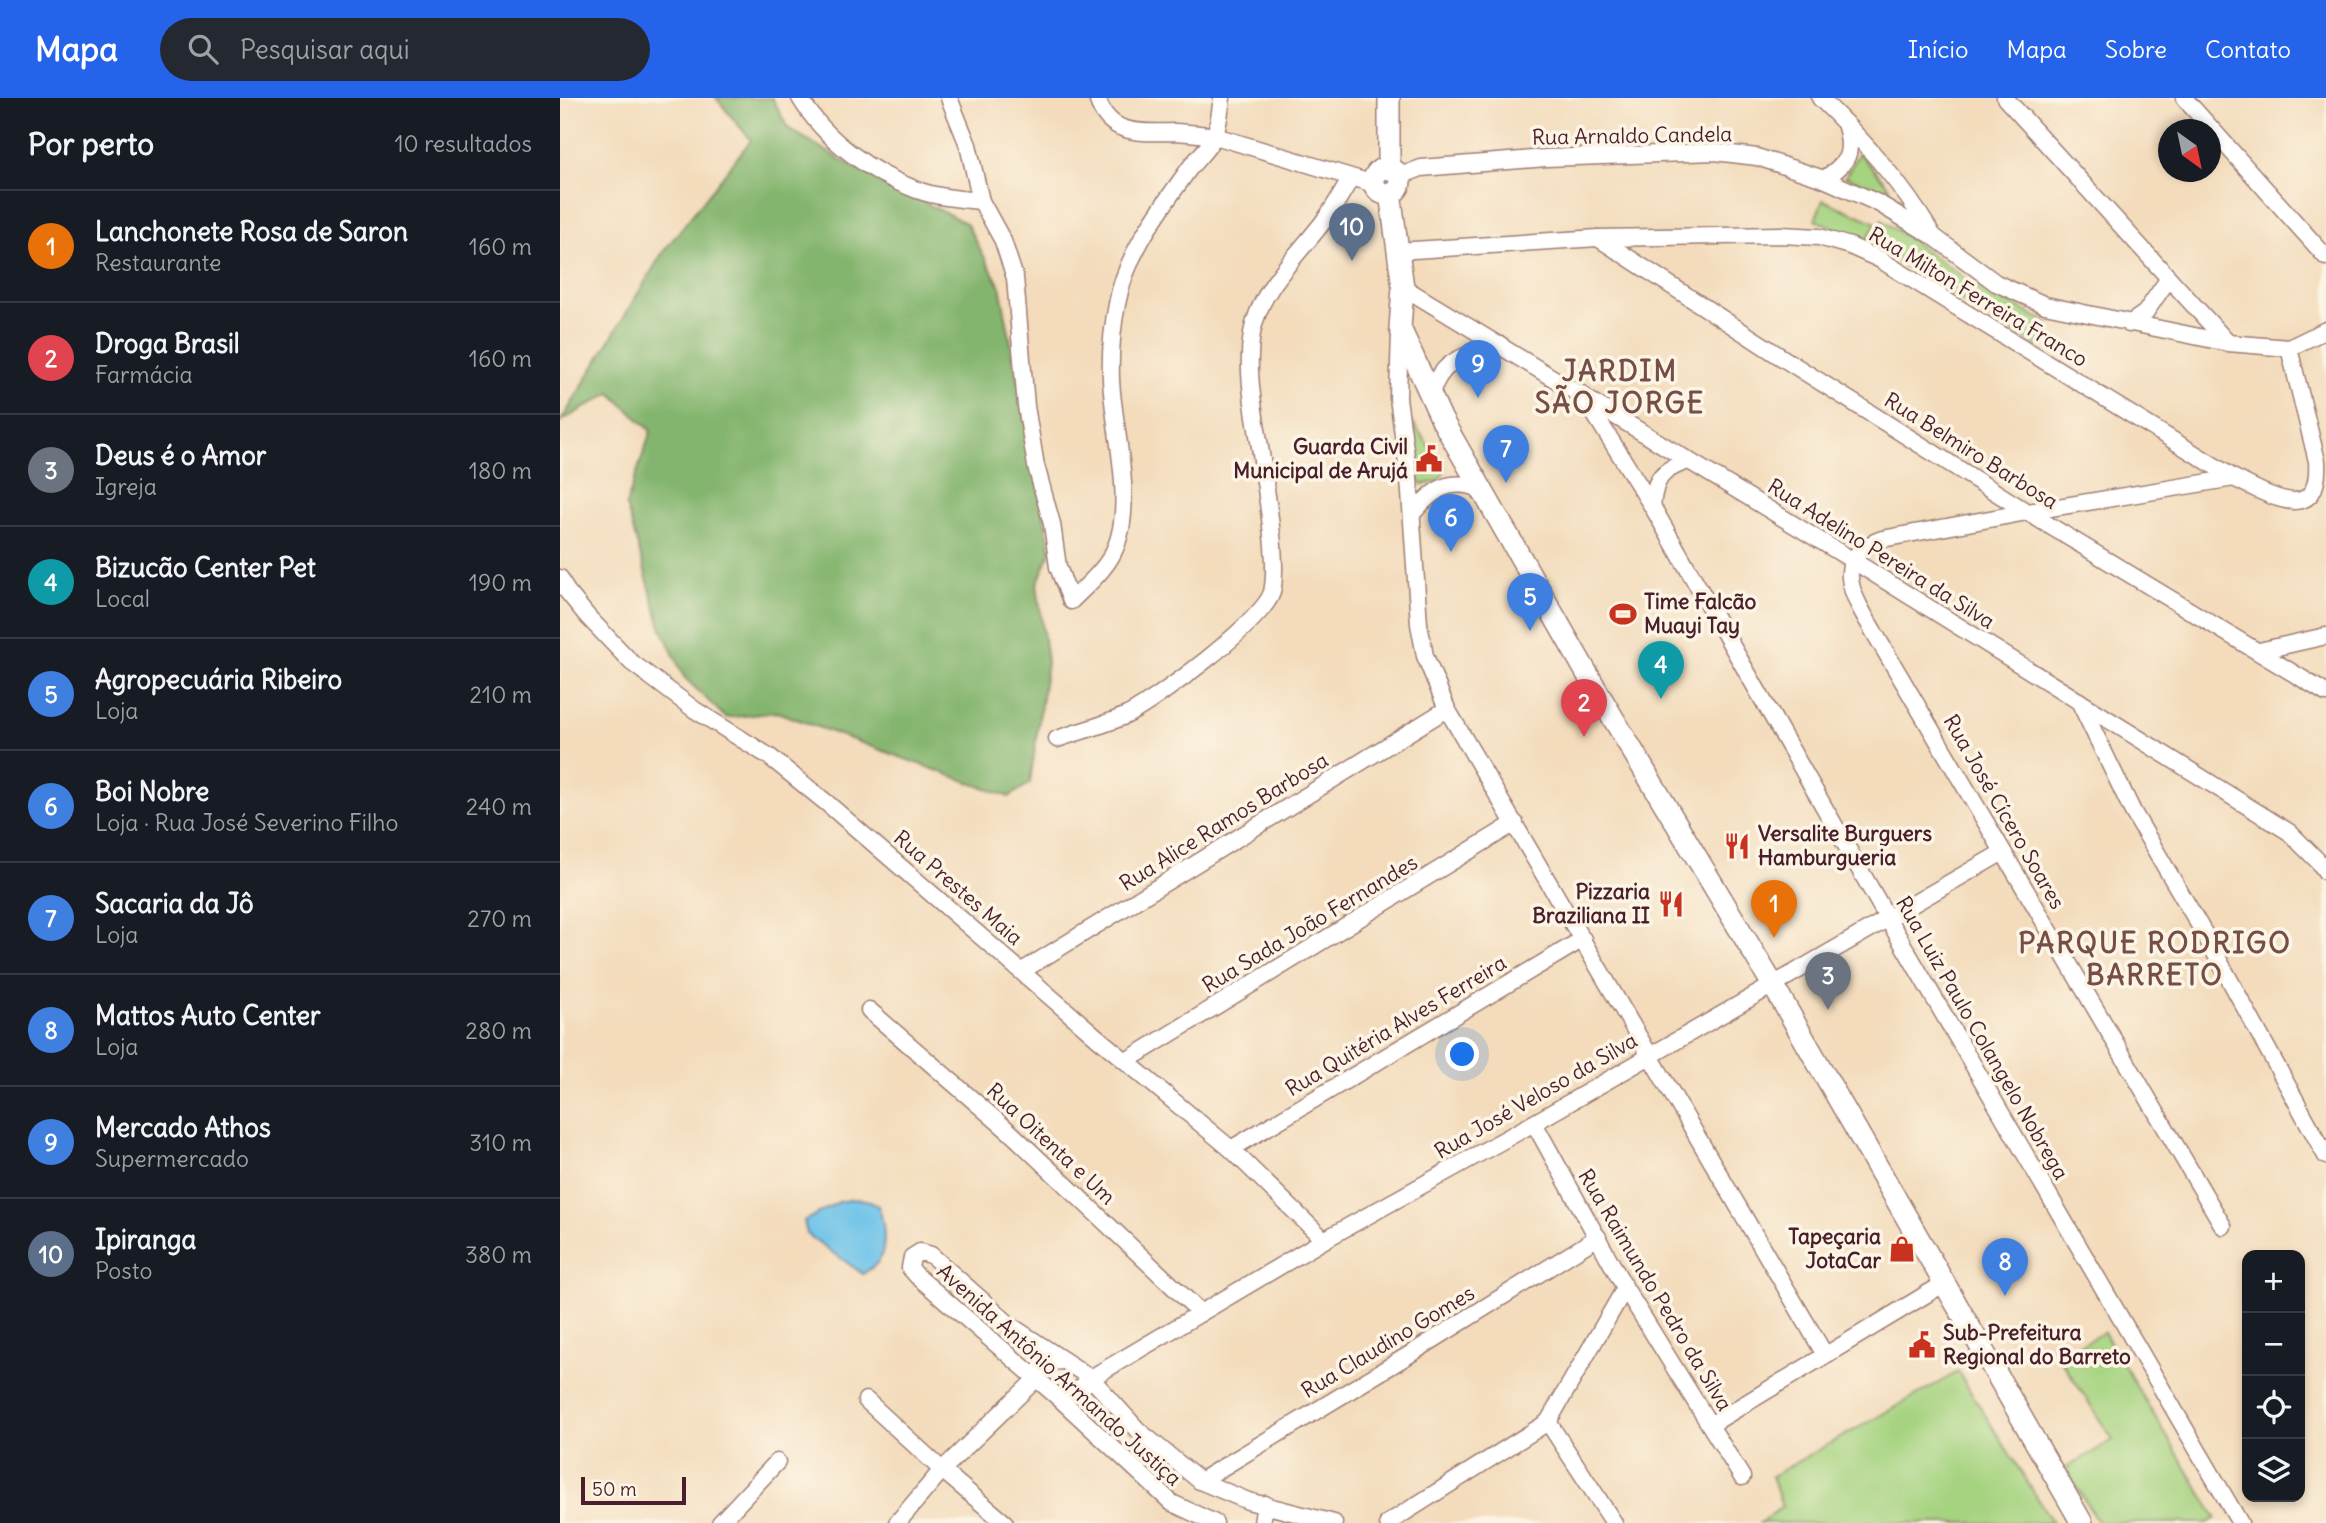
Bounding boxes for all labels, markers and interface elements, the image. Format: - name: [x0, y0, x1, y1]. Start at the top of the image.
- search box: [160, 18, 650, 81]
- text: Mapa: [35, 28, 118, 70]
- icon: search: [184, 30, 222, 68]
- text: Pesquisar aqui: [240, 33, 410, 66]
- text: Início: [1908, 34, 1968, 64]
- text: Mapa: [2006, 34, 2067, 64]
- text: Sobre: [2105, 34, 2167, 64]
- text: Contato: [2205, 34, 2291, 64]
- north arrow: [2158, 119, 2221, 182]
- street label: Rua Arnaldo Candela: [1532, 120, 1732, 151]
- text: Por perto: [28, 125, 154, 163]
- text: 10 resultados: [394, 129, 532, 158]
- pin: 10: [1329, 203, 1375, 261]
- text: Lanchonete Rosa de Saron: [95, 215, 408, 248]
- street label: Rua Milton Ferreira Franco: [1864, 220, 2093, 373]
- text: 1: [46, 232, 56, 261]
- text: 160 m: [469, 232, 532, 261]
- text: Restaurante: [95, 248, 221, 277]
- text: Droga Brasil: [95, 327, 240, 360]
- pin: 9: [1455, 340, 1501, 398]
- text: 2: [45, 344, 57, 373]
- text: 160 m: [469, 344, 532, 373]
- district label: JARDIM SÃO JORGE: [1535, 353, 1705, 421]
- text: Farmácia: [95, 360, 193, 389]
- street label: Rua Belmiro Barbosa: [1879, 386, 2063, 515]
- pin: 7: [1483, 425, 1529, 483]
- place label: Guarda Civil Municipal de Arujá: [1233, 433, 1408, 484]
- text: Deus é o Amor: [95, 439, 266, 472]
- public building icon: Guarda Civil Municipal de Arujá: [1414, 444, 1444, 474]
- text: 3: [44, 456, 58, 485]
- text: 180 m: [469, 456, 532, 485]
- text: Igreja: [95, 472, 157, 501]
- street label: Rua Adelino Pereira da Silva: [1763, 473, 2000, 635]
- pin: 6: [1428, 494, 1474, 552]
- text: Bizucão Center Pet: [95, 551, 316, 584]
- text: 4: [44, 568, 58, 597]
- text: 190 m: [469, 568, 532, 597]
- pin: 5: [1507, 573, 1553, 631]
- text: Local: [95, 584, 150, 613]
- place label: Time Falcão Muayi Tay: [1644, 588, 1756, 639]
- sports icon: Time Falcão Muayi Tay: [1608, 599, 1638, 629]
- pin: 4: [1638, 641, 1684, 699]
- text: Agropecuária Ribeiro: [95, 663, 342, 696]
- pin: 2: [1561, 679, 1607, 737]
- text: 5: [44, 680, 58, 709]
- text: 210 m: [469, 680, 532, 709]
- text: Loja: [95, 696, 138, 725]
- street label: Rua José Cícero Soares: [1938, 710, 2071, 914]
- street label: Rua Alice Ramos Barbosa: [1114, 746, 1333, 897]
- text: Boi Nobre: [95, 775, 209, 808]
- text: 6: [44, 792, 58, 821]
- text: 240 m: [466, 792, 532, 821]
- text: Loja · Rua José Severino Filho: [95, 808, 398, 837]
- place label: Versalite Burguers Hamburgueria: [1758, 820, 1932, 871]
- street label: Rua Prestes Maia: [888, 824, 1028, 951]
- restaurant icon: Versalite Burguers Hamburgueria: [1722, 831, 1752, 861]
- street label: Rua Sada João Fernandes: [1197, 849, 1422, 999]
- place label: Pizzaria Braziliana II: [1532, 878, 1650, 929]
- pin: 1: [1751, 880, 1797, 938]
- text: Sacaria da Jô: [95, 887, 254, 920]
- restaurant icon: Pizzaria Braziliana II: [1656, 889, 1686, 919]
- street label: Rua Luiz Paulo Colangelo Nobrega: [1890, 891, 2075, 1184]
- text: 7: [45, 904, 57, 933]
- text: 270 m: [467, 904, 532, 933]
- text: Loja: [95, 920, 138, 949]
- district label: PARQUE RODRIGO BARRETO: [2018, 925, 2292, 993]
- street label: Rua Quitéria Alves Ferreira: [1280, 949, 1511, 1102]
- pin: 3: [1805, 952, 1851, 1010]
- text: Mattos Auto Center: [95, 999, 321, 1032]
- text: 8: [44, 1016, 58, 1045]
- text: 280 m: [465, 1016, 532, 1045]
- street label: Rua José Veloso da Silva: [1430, 1026, 1642, 1165]
- text: Loja: [95, 1032, 138, 1061]
- your location: [1445, 1037, 1479, 1071]
- street label: Rua Oitenta e Um: [981, 1077, 1121, 1210]
- text: Mercado Athos: [95, 1111, 271, 1144]
- text: 9: [44, 1128, 58, 1157]
- text: 310 m: [469, 1128, 532, 1157]
- text: Supermercado: [95, 1144, 249, 1173]
- street label: Rua Raimundo Pedro da Silva: [1572, 1164, 1738, 1416]
- text: Ipiranga: [95, 1223, 196, 1256]
- place label: Tapeçaria JotaCar: [1788, 1223, 1881, 1274]
- shop icon: Tapeçaria JotaCar: [1887, 1234, 1917, 1264]
- pin: 8: [1982, 1238, 2028, 1296]
- text: 10: [39, 1240, 63, 1269]
- text: 380 m: [465, 1240, 532, 1269]
- map controls: [2242, 1250, 2305, 1502]
- button: +: [2242, 1250, 2305, 1313]
- text: Posto: [95, 1256, 152, 1285]
- street label: Avenida Antônio Armando Justiça: [932, 1258, 1187, 1492]
- street label: Rua Claudino Gomes: [1296, 1279, 1479, 1404]
- button: −: [2242, 1313, 2305, 1376]
- place label: Sub-Prefeitura Regional do Barreto: [1943, 1319, 2131, 1370]
- public building icon: Sub-Prefeitura Regional do Barreto: [1907, 1330, 1937, 1360]
- button: locate: [2242, 1376, 2305, 1439]
- button: layers: [2242, 1439, 2305, 1502]
- scale bar: [581, 1474, 686, 1506]
- text: 50 m: [592, 1477, 637, 1501]

